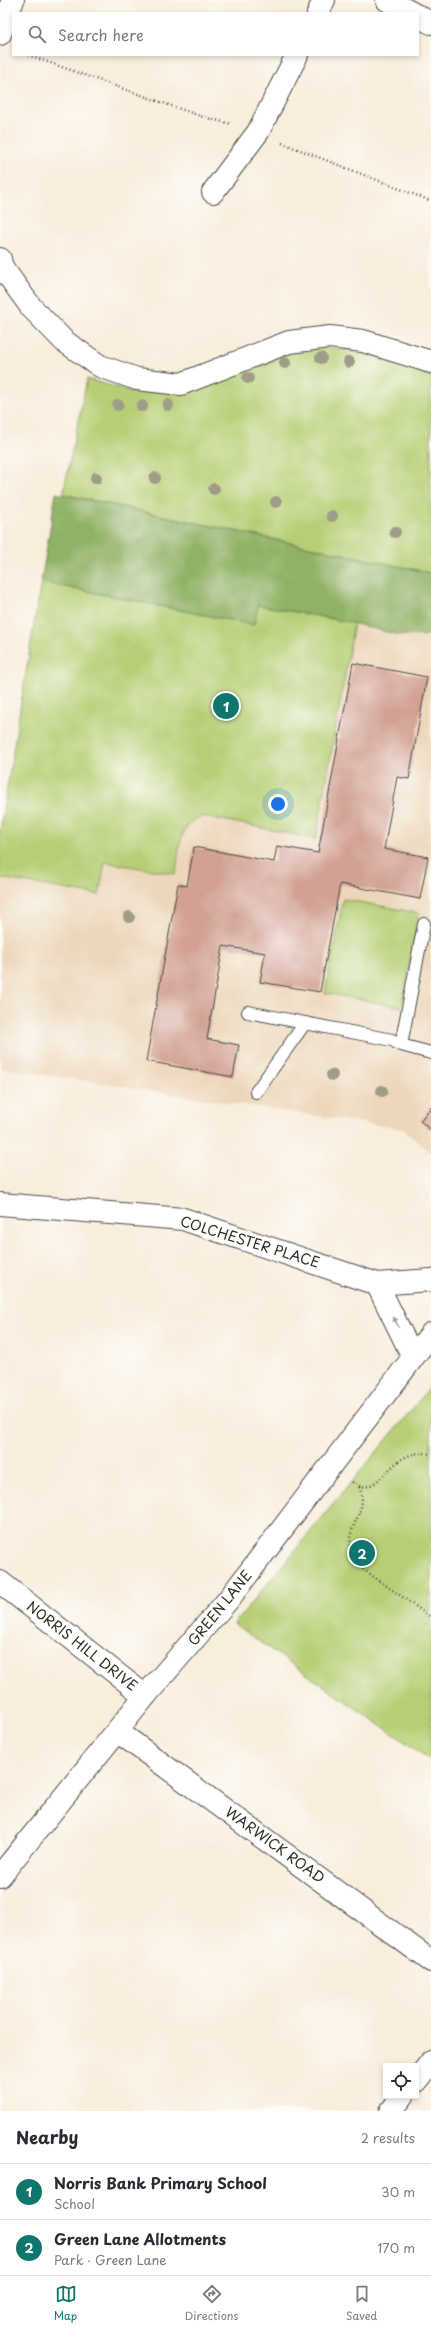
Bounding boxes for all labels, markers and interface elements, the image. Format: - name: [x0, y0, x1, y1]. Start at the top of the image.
- search box: [12, 12, 419, 56]
- icon: search: [26, 23, 48, 45]
- text: Search here: [58, 23, 144, 46]
- pin: 1: [213, 691, 239, 721]
- your location: [268, 794, 288, 814]
- street label: COLCHESTER PLACE: [178, 1210, 323, 1273]
- one-way arrow: [393, 1316, 399, 1328]
- pin: 2: [349, 1538, 375, 1568]
- street label: GREEN LANE: [183, 1566, 257, 1650]
- street label: NORRIS HILL DRIVE: [22, 1596, 142, 1696]
- street label: WARWICK ROAD: [221, 1801, 329, 1888]
- map controls: [383, 2063, 419, 2099]
- button: locate: [383, 2063, 419, 2099]
- text: Nearby: [16, 2124, 78, 2150]
- text: 2 results: [361, 2128, 415, 2147]
- text: Norris Bank Primary School: [54, 2171, 267, 2194]
- text: 1: [26, 2182, 32, 2201]
- text: 30 m: [381, 2182, 415, 2201]
- text: School: [54, 2194, 95, 2213]
- text: Green Lane Allotments: [54, 2227, 226, 2250]
- text: 2: [24, 2238, 34, 2257]
- text: 170 m: [377, 2238, 415, 2257]
- text: Park · Green Lane: [54, 2250, 167, 2269]
- tab: Map: [54, 2283, 77, 2324]
- tab: Directions: [185, 2283, 238, 2324]
- tab: Saved: [346, 2283, 377, 2324]

